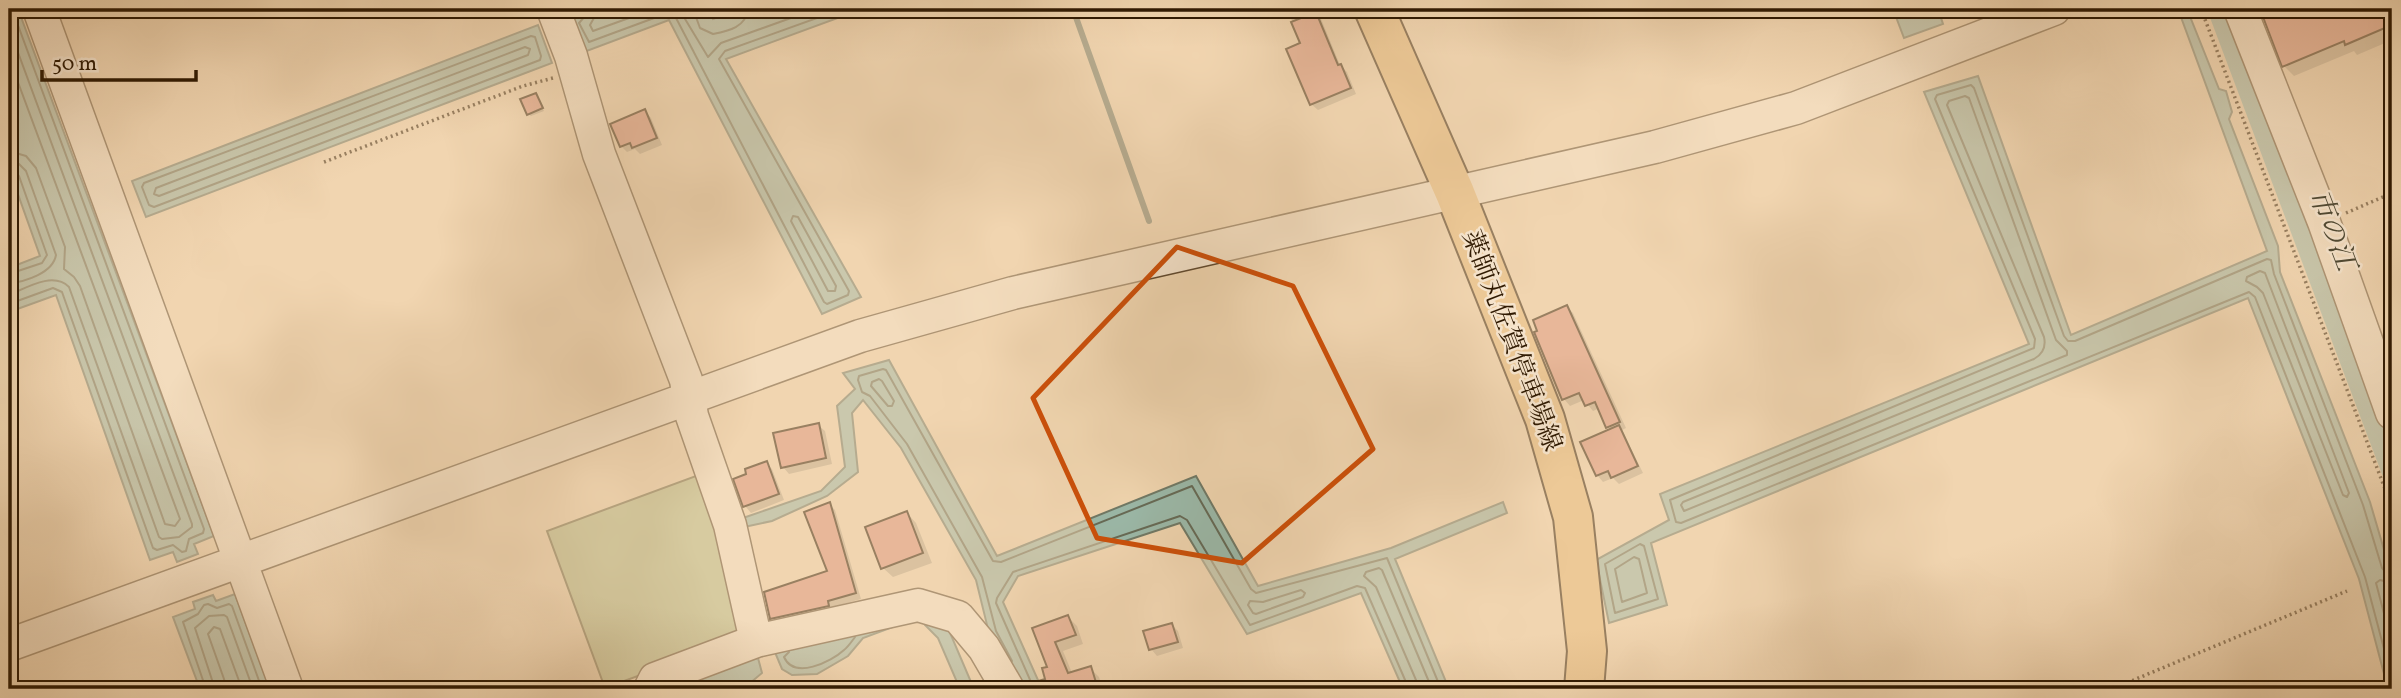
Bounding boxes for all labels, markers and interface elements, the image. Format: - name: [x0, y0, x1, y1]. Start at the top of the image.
- scale bar: [42, 38, 196, 82]
- text: 50 m: [52, 50, 97, 79]
- water label: 市の江: [2298, 184, 2366, 280]
- street label: 薬師丸佐賀停車場線: [1452, 225, 1570, 457]

